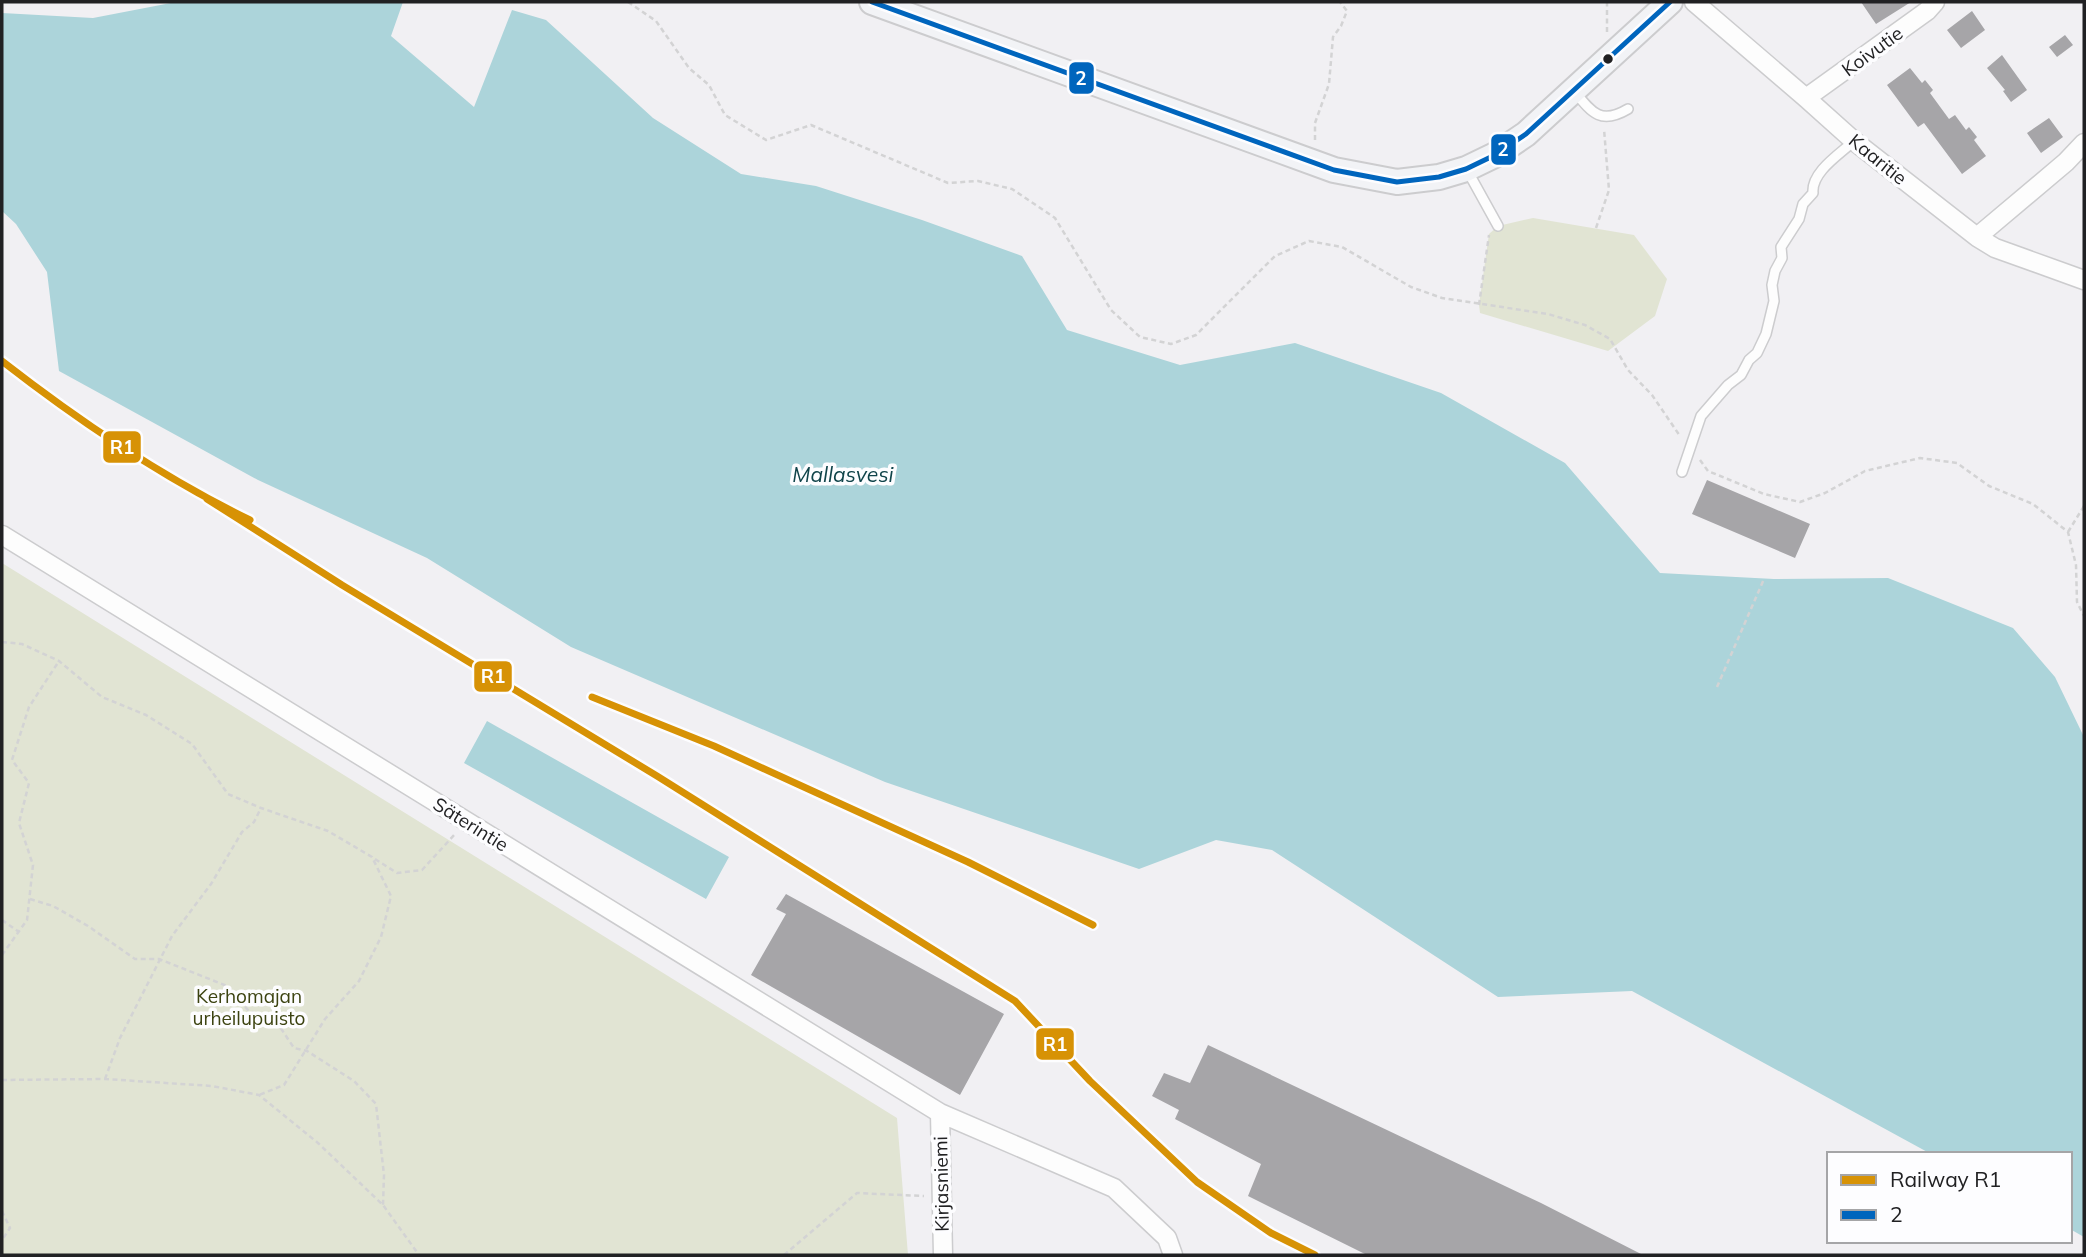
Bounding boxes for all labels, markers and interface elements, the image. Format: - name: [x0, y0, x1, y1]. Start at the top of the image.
- street label: Koivutie: [1837, 21, 1907, 81]
- unlabelled marker: [1601, 52, 1615, 66]
- line badge: 2: [1068, 61, 1095, 95]
- text: 2: [1075, 66, 1087, 90]
- street label: Kaaritie: [1844, 128, 1912, 190]
- line badge: 2: [1490, 133, 1517, 166]
- text: 2: [1497, 137, 1509, 161]
- line badge: R1: [102, 430, 142, 464]
- text: R1: [110, 435, 134, 459]
- water label: Mallasvesi: [792, 461, 895, 487]
- line badge: R1: [473, 660, 513, 693]
- text: R1: [481, 664, 505, 688]
- street label: Säterintie: [429, 792, 513, 856]
- park label: Kerhomajan urheilupuisto: [193, 984, 305, 1030]
- line badge: R1: [1035, 1027, 1075, 1061]
- text: R1: [1043, 1032, 1067, 1056]
- street label: Kirjasniemi: [928, 1136, 954, 1232]
- legend: [1827, 1152, 2072, 1243]
- text: Railway R1: [1890, 1166, 2001, 1192]
- text: 2: [1890, 1201, 1903, 1227]

